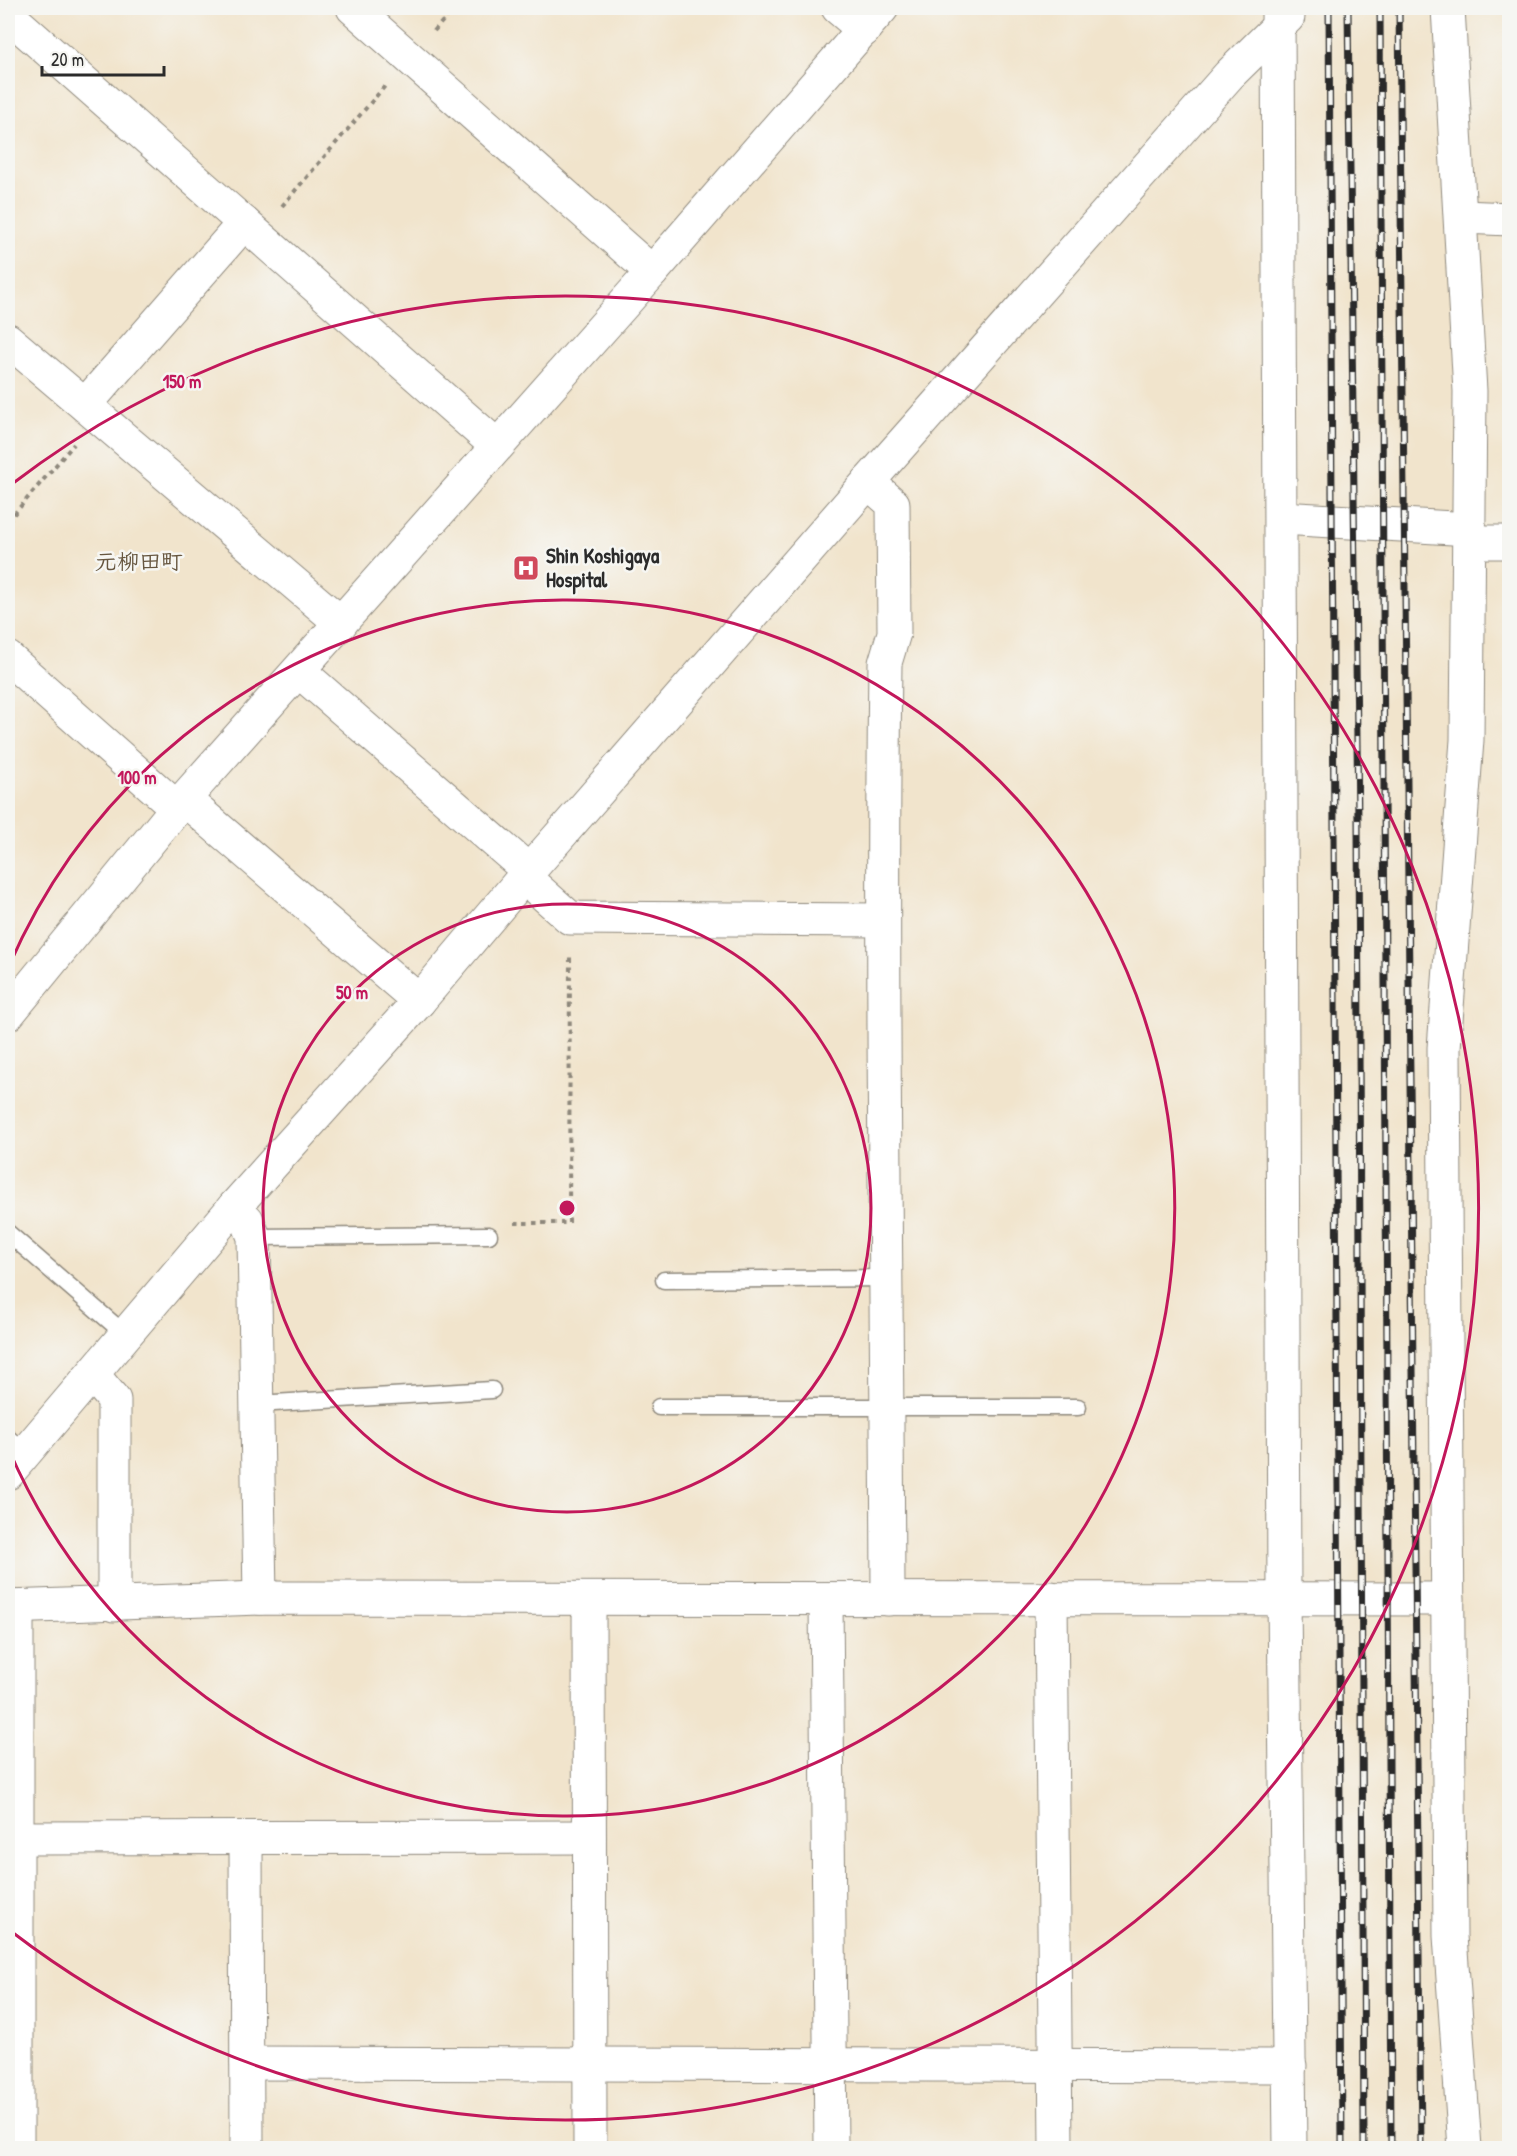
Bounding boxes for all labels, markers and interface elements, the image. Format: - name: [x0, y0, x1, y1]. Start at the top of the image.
- scale bar: [42, 39, 164, 77]
- text: 20 m: [51, 47, 84, 72]
- text: 150 m: [163, 369, 201, 394]
- place label: Shin Koshigaya Hospital: [546, 541, 660, 595]
- district label: 元柳田町: [95, 546, 183, 576]
- hospital icon: Shin Koshigaya Hospital: [511, 553, 541, 583]
- text: 100 m: [117, 765, 157, 790]
- text: 50 m: [336, 980, 368, 1005]
- centre of rings: [557, 1198, 577, 1218]

